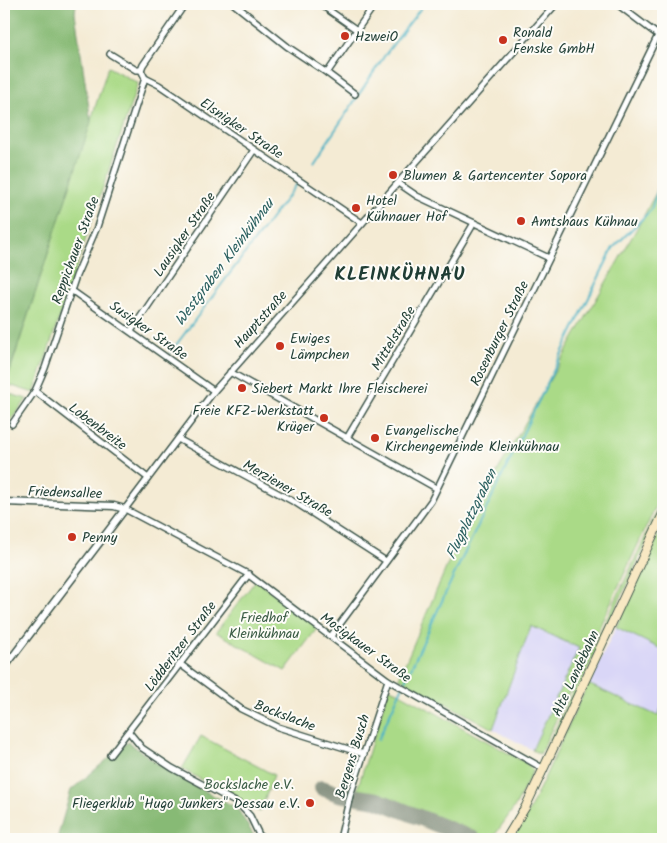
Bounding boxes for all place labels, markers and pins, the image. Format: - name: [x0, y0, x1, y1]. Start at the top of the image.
- place label: Ronald Fenske GmbH: [513, 22, 595, 60]
- place label: HzweiO: [355, 26, 399, 48]
- marker: HzweiO: [339, 30, 351, 42]
- marker: Ronald Fenske GmbH: [497, 34, 509, 46]
- place label: Blumen & Gartencenter Sopora: [403, 165, 587, 187]
- marker: Blumen & Gartencenter Sopora: [387, 169, 399, 181]
- place label: Hotel Kühnauer Hof: [366, 190, 449, 228]
- marker: Hotel Kühnauer Hof: [350, 202, 362, 214]
- place label: Amtshaus Kühnau: [531, 211, 638, 233]
- marker: Amtshaus Kühnau: [515, 215, 527, 227]
- place label: Ewiges Lämpchen: [290, 328, 350, 366]
- marker: Ewiges Lämpchen: [274, 340, 286, 352]
- place label: Siebert Markt Ihre Fleischerei: [252, 378, 428, 400]
- marker: Siebert Markt Ihre Fleischerei: [236, 382, 248, 394]
- place label: Freie KFZ-Werkstatt Krüger: [193, 400, 315, 438]
- marker: Freie KFZ-Werkstatt Krüger: [318, 412, 330, 424]
- place label: Evangelische Kirchengemeinde Kleinkühnau: [385, 420, 559, 458]
- marker: Evangelische Kirchengemeinde Kleinkühnau: [369, 432, 381, 444]
- place label: Penny: [82, 527, 118, 549]
- marker: Penny: [66, 531, 78, 543]
- place label: Fliegerklub "Hugo Junkers" Dessau e.V.: [72, 793, 300, 815]
- marker: Fliegerklub "Hugo Junkers" Dessau e.V.: [304, 797, 316, 809]

